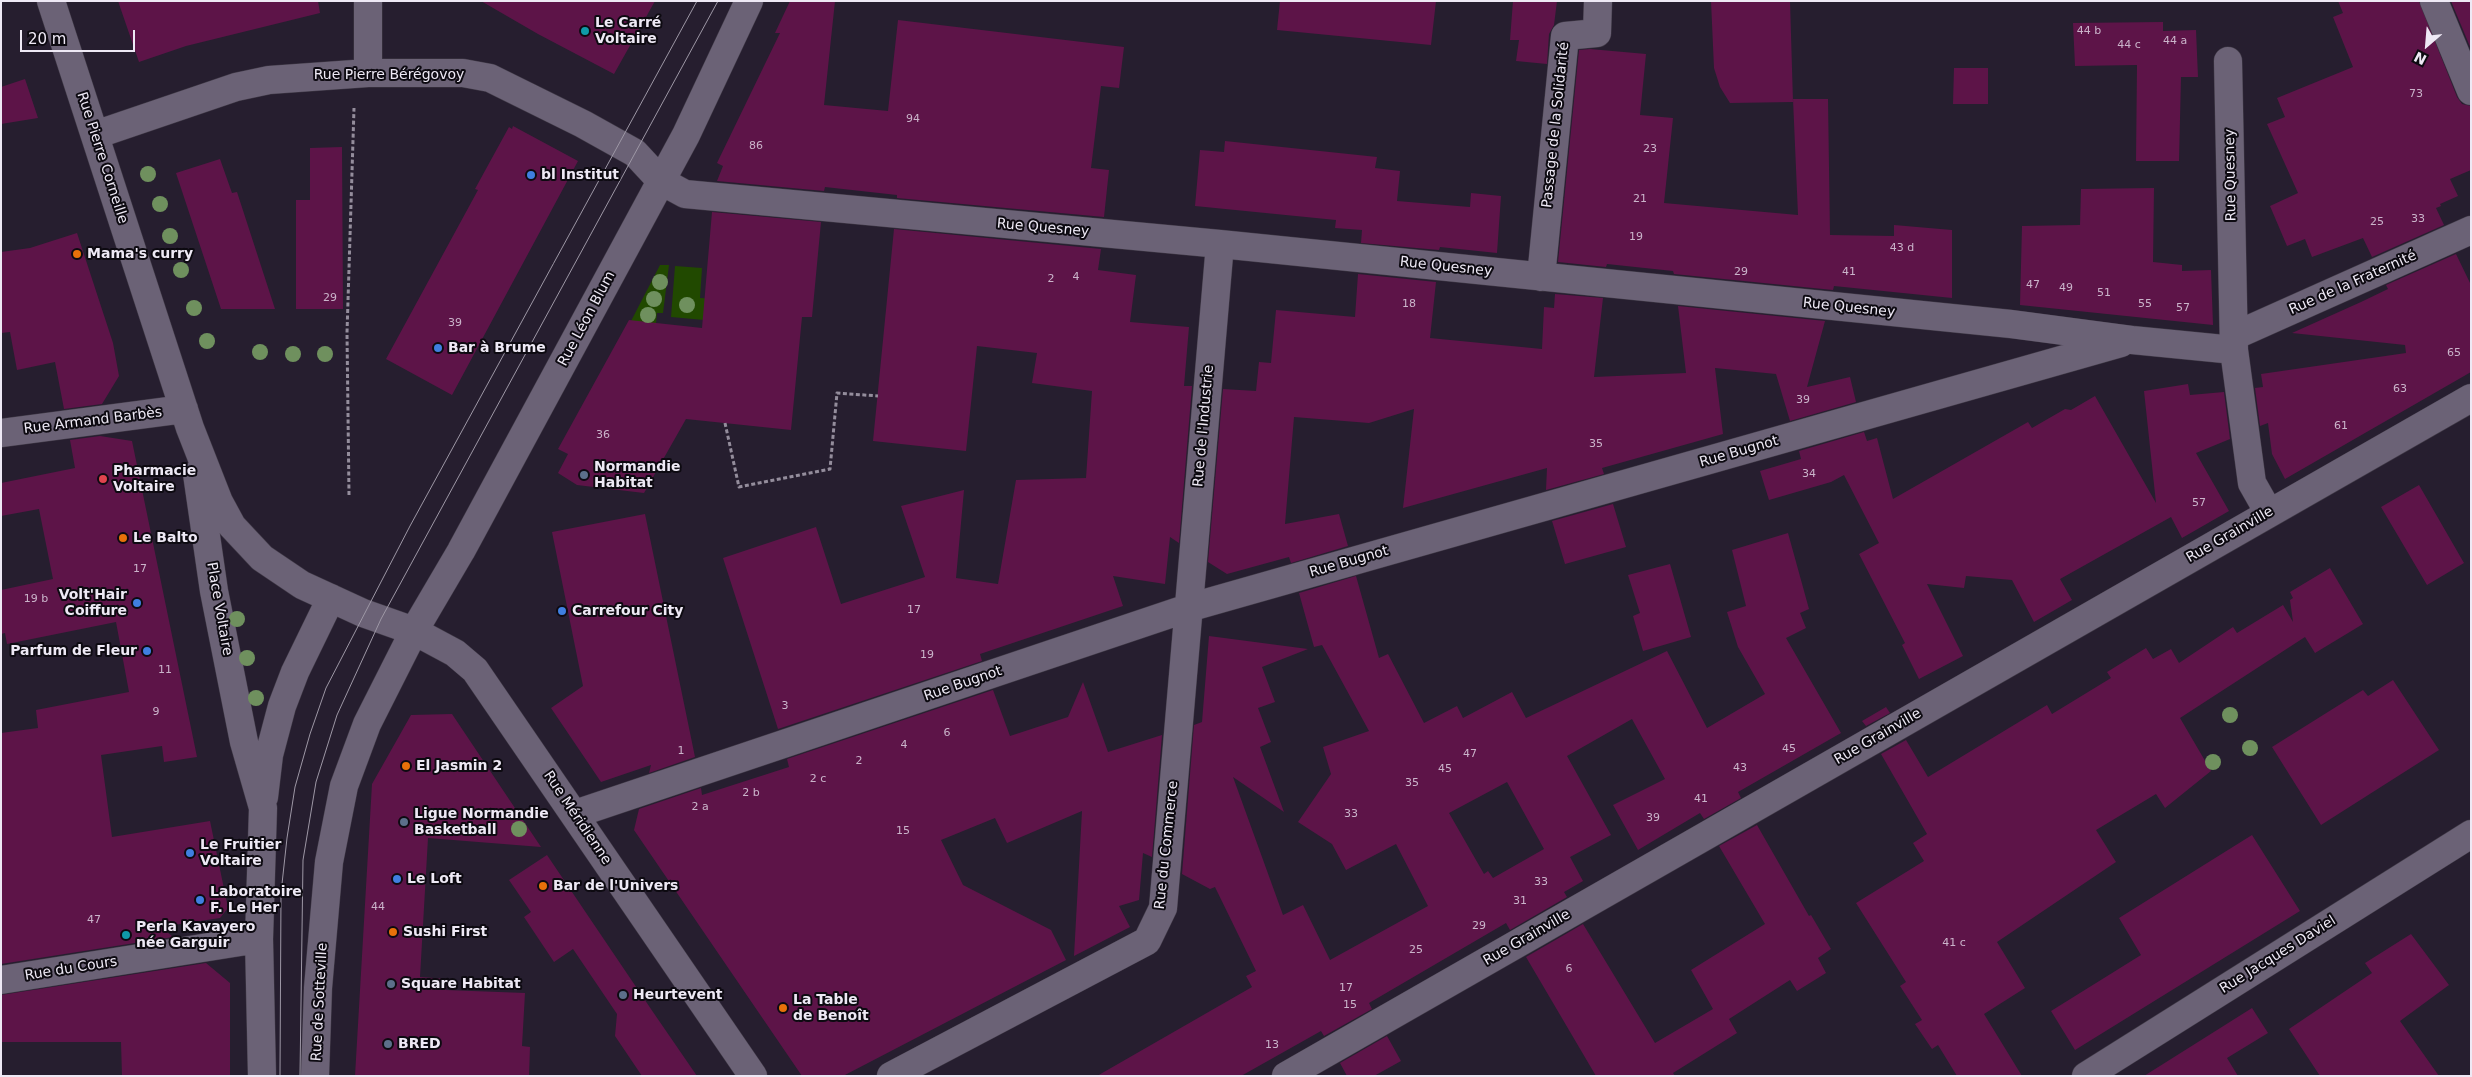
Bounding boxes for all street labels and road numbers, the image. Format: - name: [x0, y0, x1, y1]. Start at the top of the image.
- street label: Passage de la Solidarité: [1539, 41, 1573, 209]
- street label: Rue Pierre Bérégovoy: [314, 67, 464, 83]
- street label: Rue Pierre Corneille: [73, 90, 131, 226]
- street label: Rue Quesney: [2222, 129, 2240, 221]
- street label: Rue Quesney: [996, 216, 1090, 240]
- street label: Rue de la Fraternité: [2287, 247, 2419, 319]
- street label: Rue Quesney: [1399, 254, 1493, 280]
- street label: Rue Léon Blum: [555, 269, 619, 369]
- street label: Rue Quesney: [1802, 295, 1896, 321]
- street label: Rue de l'Industrie: [1190, 364, 1218, 488]
- street label: Rue Armand Barbès: [23, 404, 163, 438]
- street label: Rue Bugnot: [1698, 433, 1780, 471]
- street label: Rue Grainville: [2184, 503, 2276, 567]
- street label: Rue Bugnot: [1308, 543, 1390, 581]
- street label: Place Voltaire: [203, 561, 235, 657]
- street label: Rue Bugnot: [922, 663, 1004, 705]
- street label: Rue Grainville: [1832, 705, 1924, 769]
- street label: Rue Méridienne: [540, 768, 614, 868]
- street label: Rue du Commerce: [1152, 780, 1182, 910]
- street label: Rue Grainville: [1481, 906, 1573, 970]
- street label: Rue Jacques Daviel: [2217, 912, 2339, 998]
- street label: Rue de Sotteville: [309, 942, 331, 1062]
- street label: Rue du Cours: [24, 953, 118, 985]

